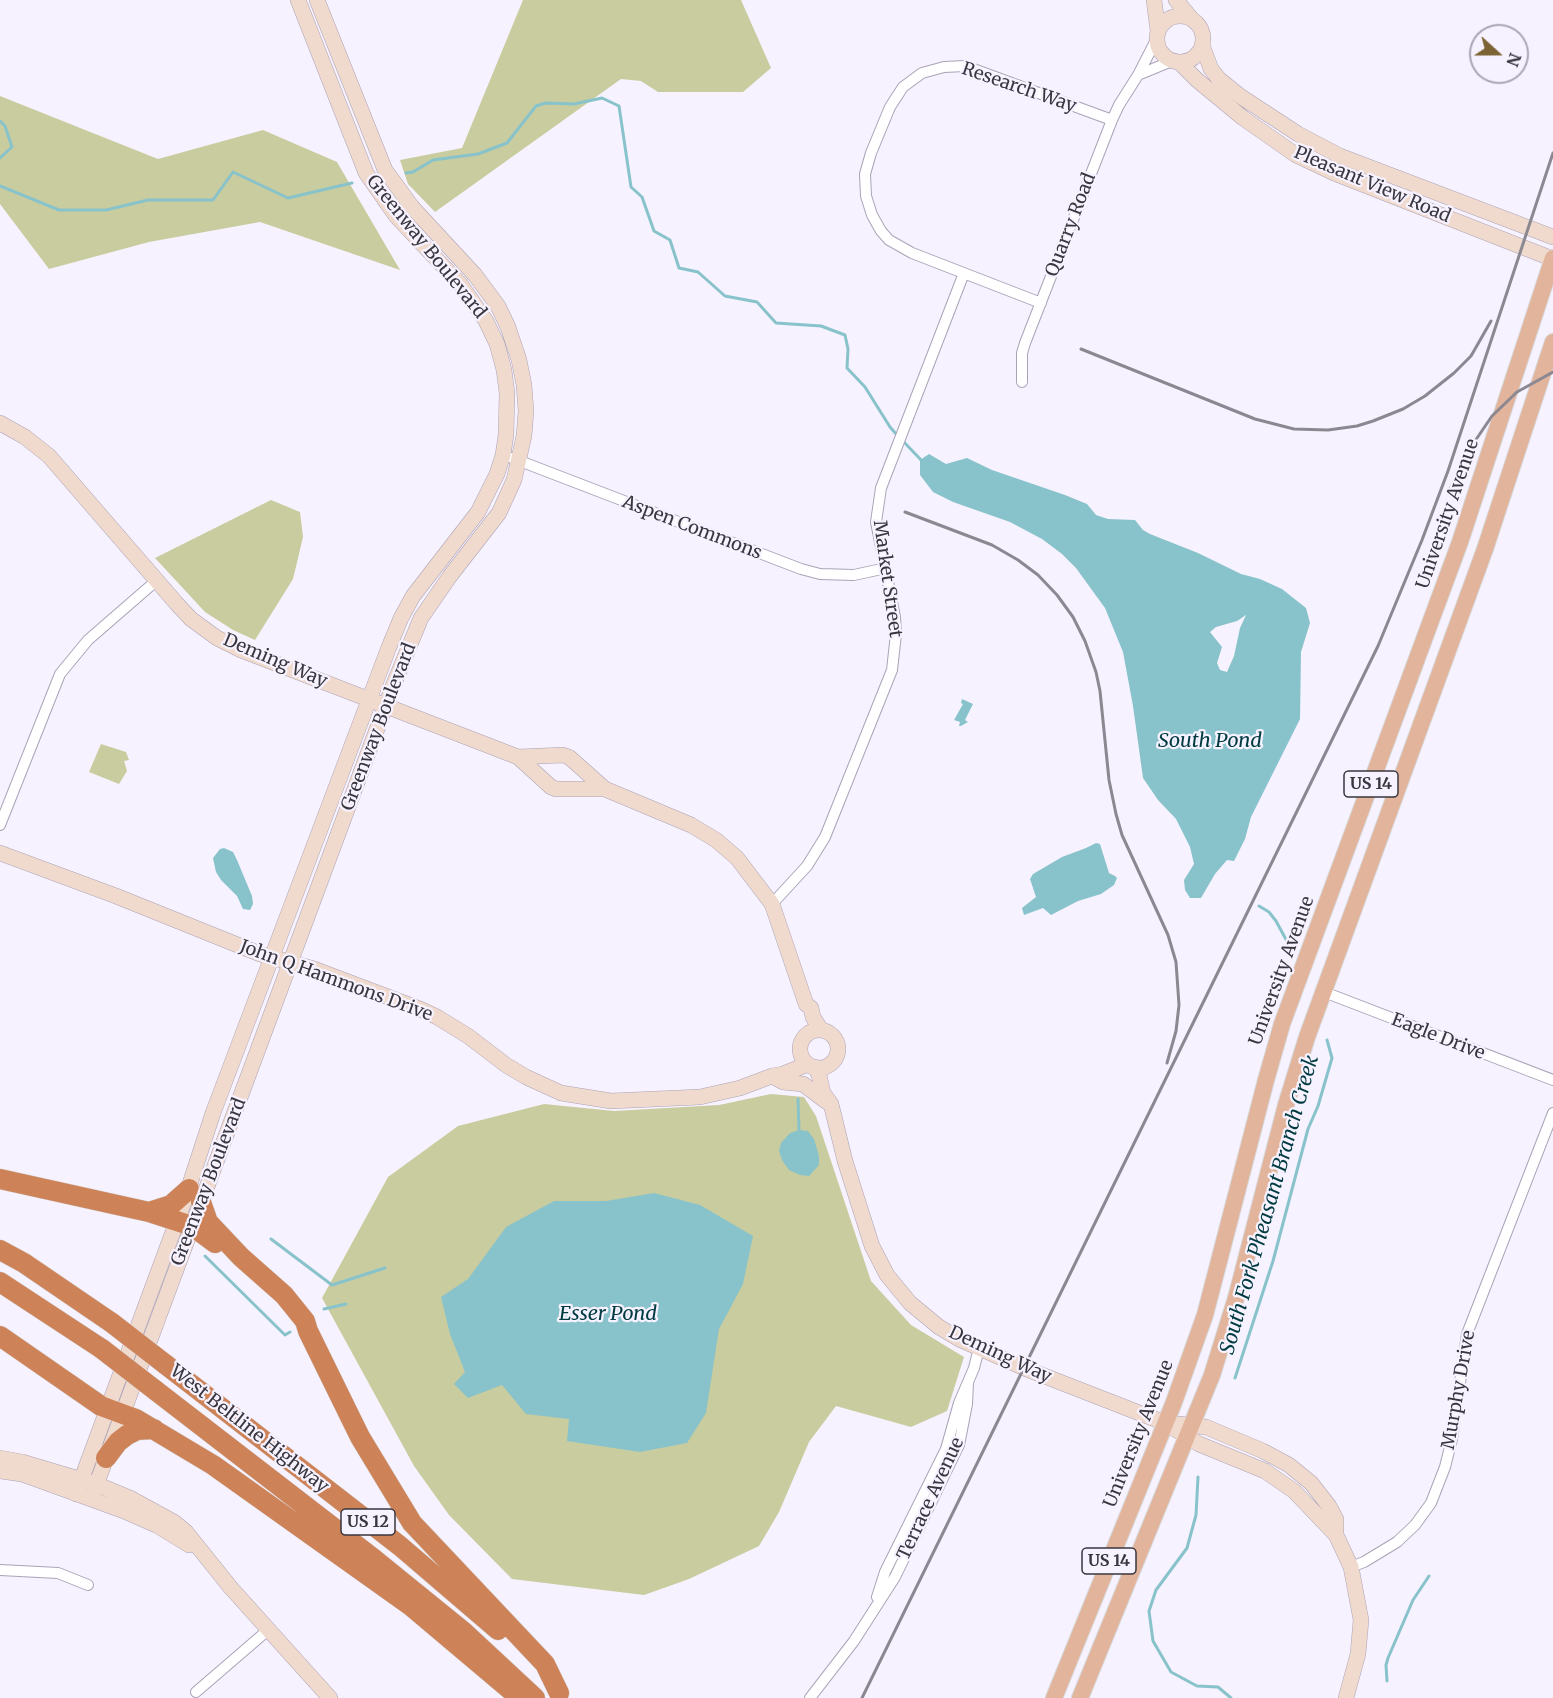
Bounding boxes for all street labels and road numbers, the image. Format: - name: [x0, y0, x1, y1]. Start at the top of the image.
- street label: Research Way: [959, 58, 1079, 118]
- street label: Pleasant View Road: [1290, 142, 1454, 228]
- street label: Quarry Road: [1041, 170, 1101, 280]
- street label: Greenway Boulevard: [362, 171, 490, 323]
- street label: University Avenue: [1412, 436, 1484, 592]
- street label: Aspen Commons: [619, 491, 765, 565]
- street label: Market Street: [868, 519, 906, 639]
- street label: Deming Way: [220, 629, 330, 693]
- street label: Greenway Boulevard: [337, 640, 421, 814]
- road number: US 14: [1344, 771, 1398, 797]
- street label: University Avenue: [1245, 894, 1319, 1048]
- street label: John Q Hammons Drive: [237, 936, 435, 1026]
- street label: Eagle Drive: [1388, 1009, 1488, 1065]
- street label: Greenway Boulevard: [167, 1095, 251, 1269]
- street label: Deming Way: [945, 1322, 1055, 1388]
- street label: Murphy Drive: [1438, 1329, 1480, 1451]
- street label: University Avenue: [1100, 1357, 1178, 1511]
- street label: West Beltline Highway: [165, 1360, 333, 1498]
- street label: Terrace Avenue: [893, 1434, 969, 1564]
- road number: US 12: [341, 1509, 395, 1535]
- road number: US 14: [1082, 1548, 1136, 1574]

